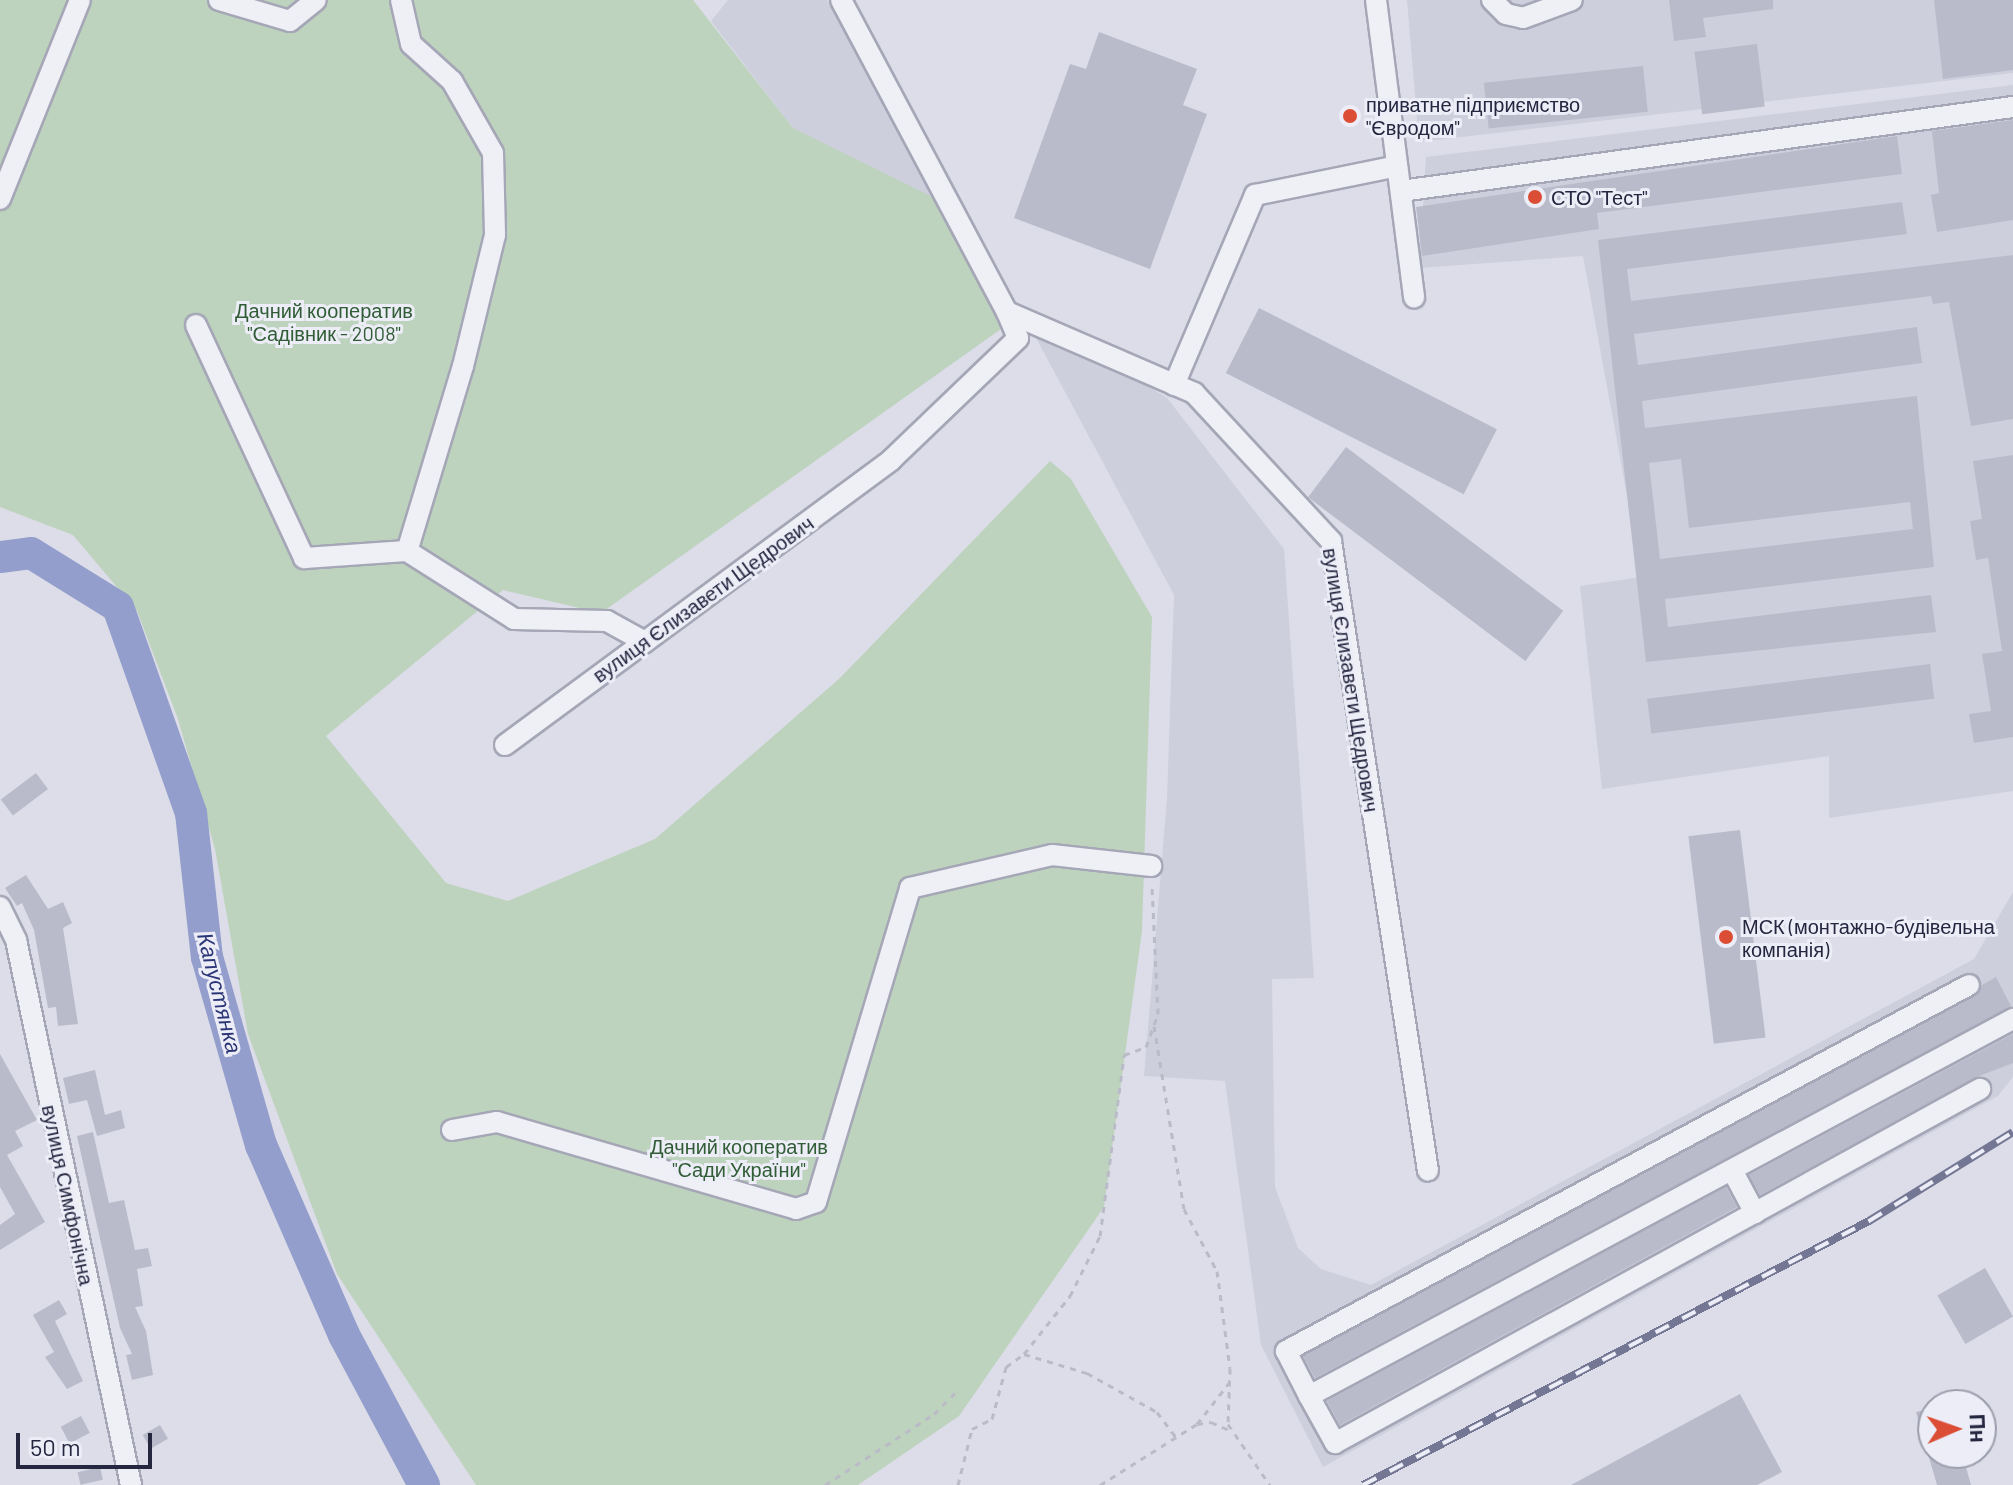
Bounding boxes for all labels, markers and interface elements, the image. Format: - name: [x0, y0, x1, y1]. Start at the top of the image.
- place label: приватне підприємство "Євродом": [1366, 92, 1580, 139]
- marker: приватне підприємство "Євродом": [1341, 107, 1359, 125]
- place label: СТО "Тест": [1551, 185, 1648, 209]
- marker: СТО "Тест": [1526, 188, 1544, 206]
- park label: Дачний кооператив "Садівник - 2008": [235, 298, 413, 345]
- street label: вулиця Єлизавети Щедрович: [588, 511, 818, 687]
- street label: вулиця Єлизавети Щедрович: [1318, 546, 1384, 814]
- place label: МСК (монтажно-будівельна компанія): [1742, 914, 1995, 961]
- marker: МСК (монтажно-будівельна компанія): [1717, 928, 1735, 946]
- water label: Капустянка: [192, 930, 248, 1056]
- street label: вулиця Симфонічна: [37, 1103, 99, 1287]
- park label: Дачний кооператив "Сади України": [650, 1134, 828, 1181]
- north arrow: [1917, 1389, 1997, 1469]
- text: Пн: [1965, 1413, 1992, 1443]
- scale bar: [20, 1417, 156, 1467]
- text: 50 m: [30, 1432, 81, 1461]

